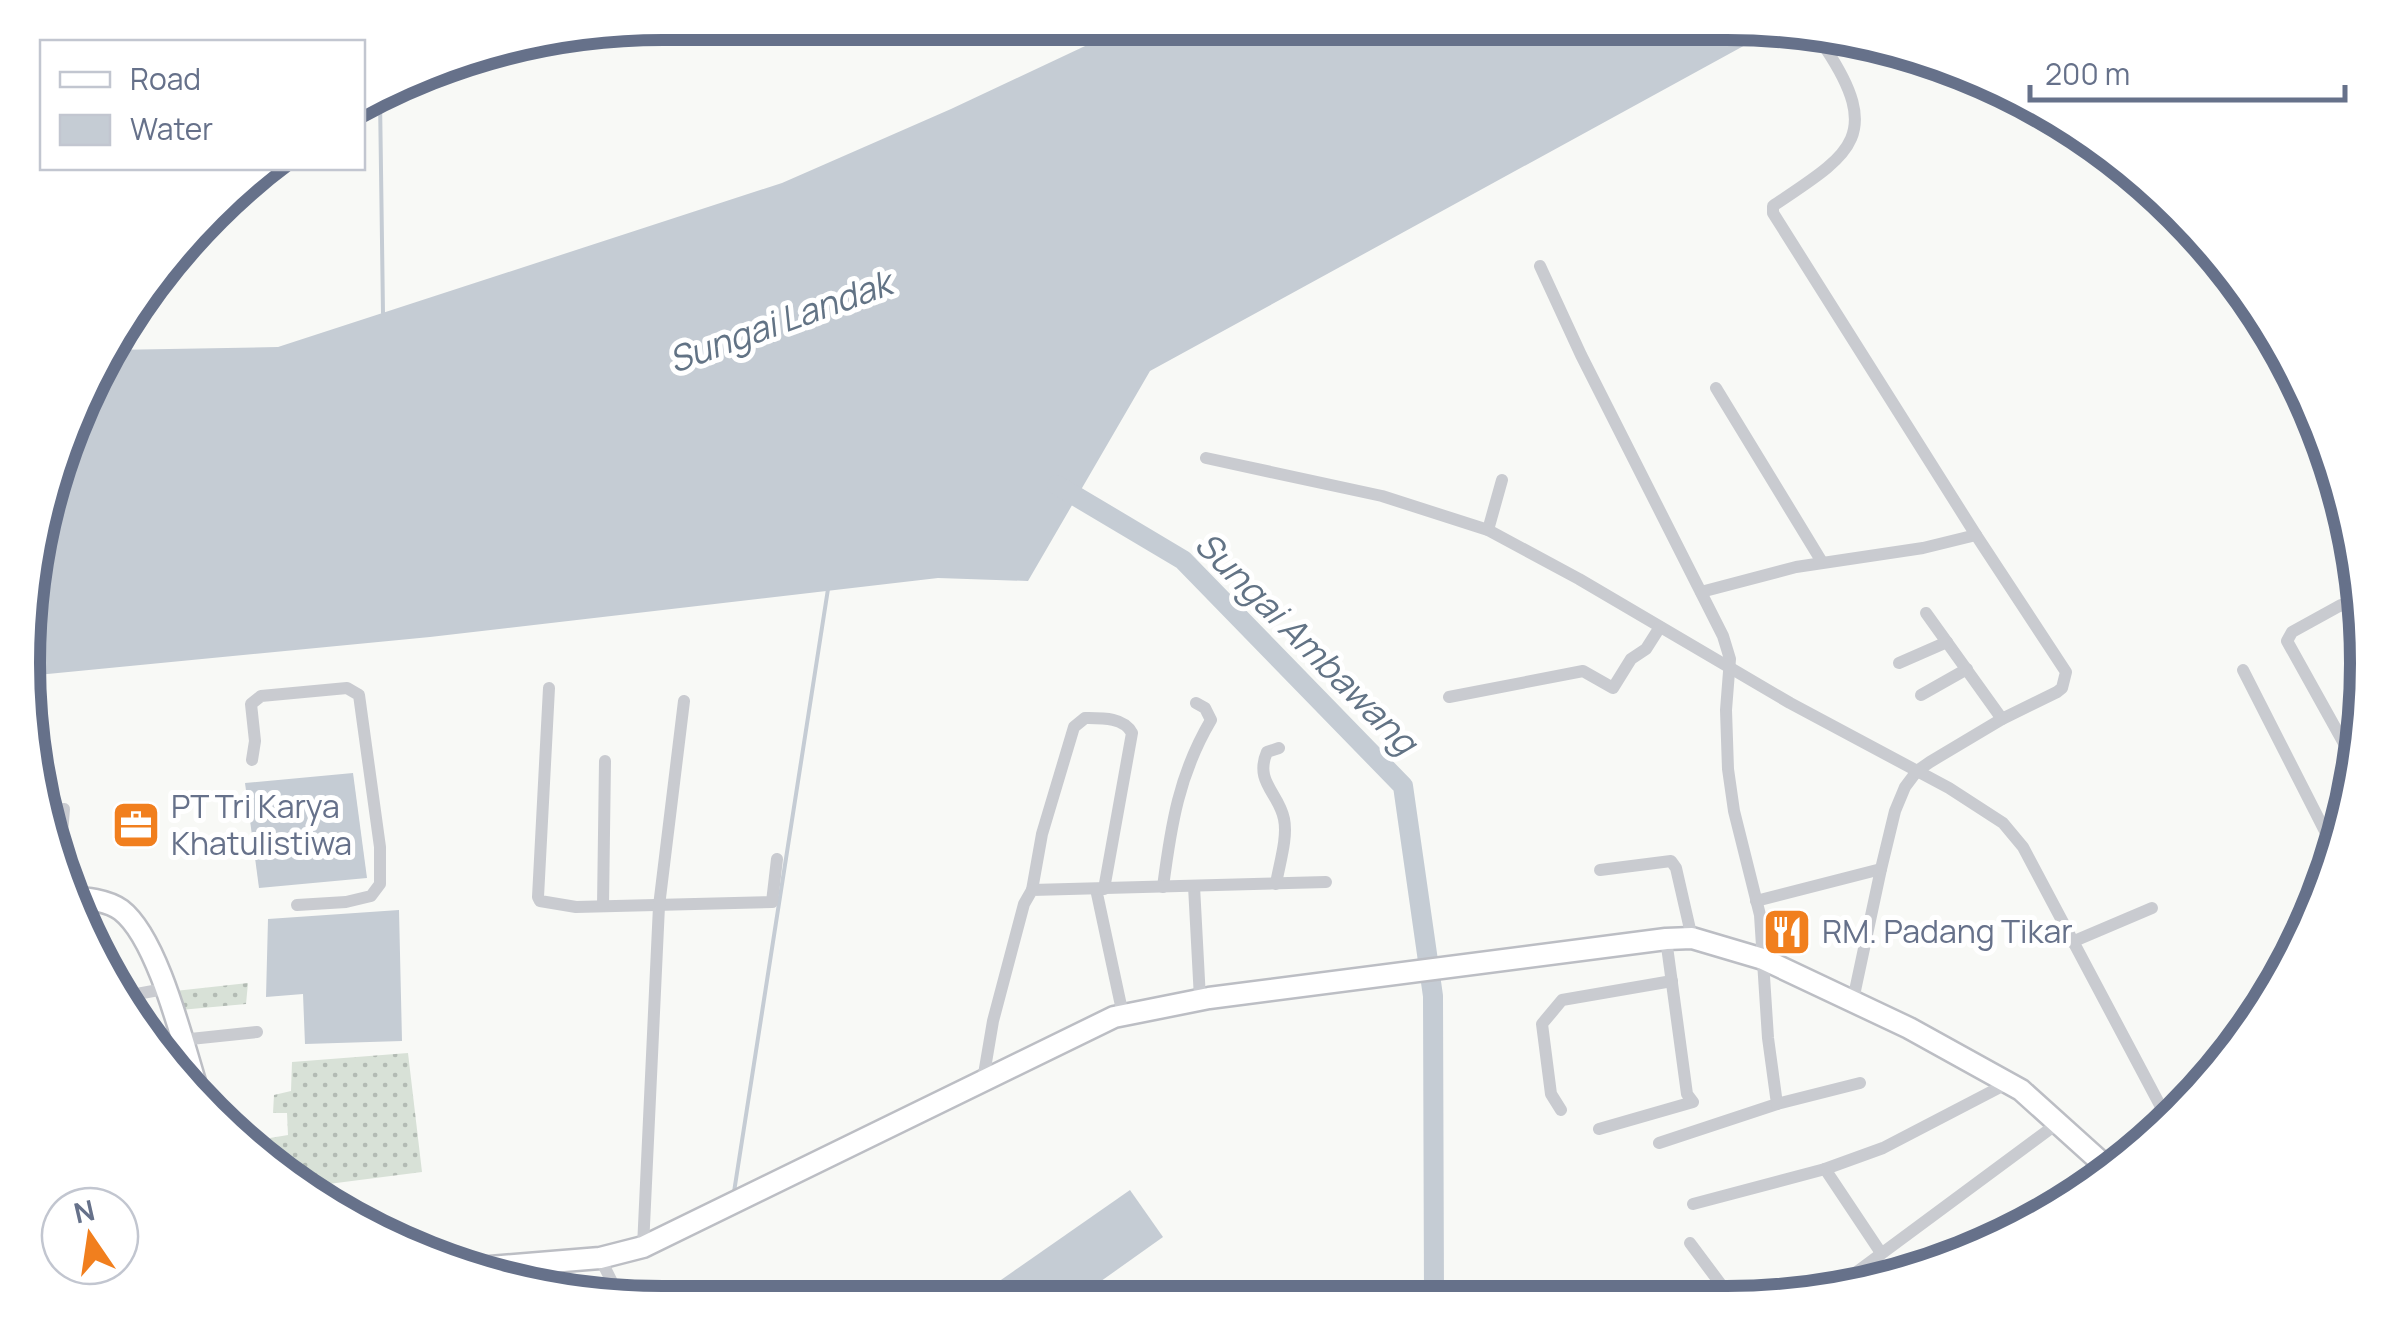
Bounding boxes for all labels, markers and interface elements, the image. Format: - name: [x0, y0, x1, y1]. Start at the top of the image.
- legend: [40, 40, 365, 170]
- scale bar: [2030, 40, 2345, 102]
- text: 200 m: [2045, 53, 2130, 94]
- text: Road: [130, 58, 201, 99]
- text: Water: [130, 108, 213, 149]
- water label: Sungai Landak: [661, 257, 902, 384]
- water label: Sungai Ambawang: [1185, 520, 1430, 766]
- place label: PT Tri Karya Khatulistiwa: [171, 784, 352, 865]
- office icon: PT Tri Karya Khatulistiwa: [110, 799, 162, 851]
- restaurant icon: RM. Padang Tikar: [1761, 906, 1813, 958]
- place label: RM. Padang Tikar: [1822, 909, 2073, 953]
- north arrow: [40, 1186, 140, 1286]
- text: N: [70, 1190, 98, 1231]

